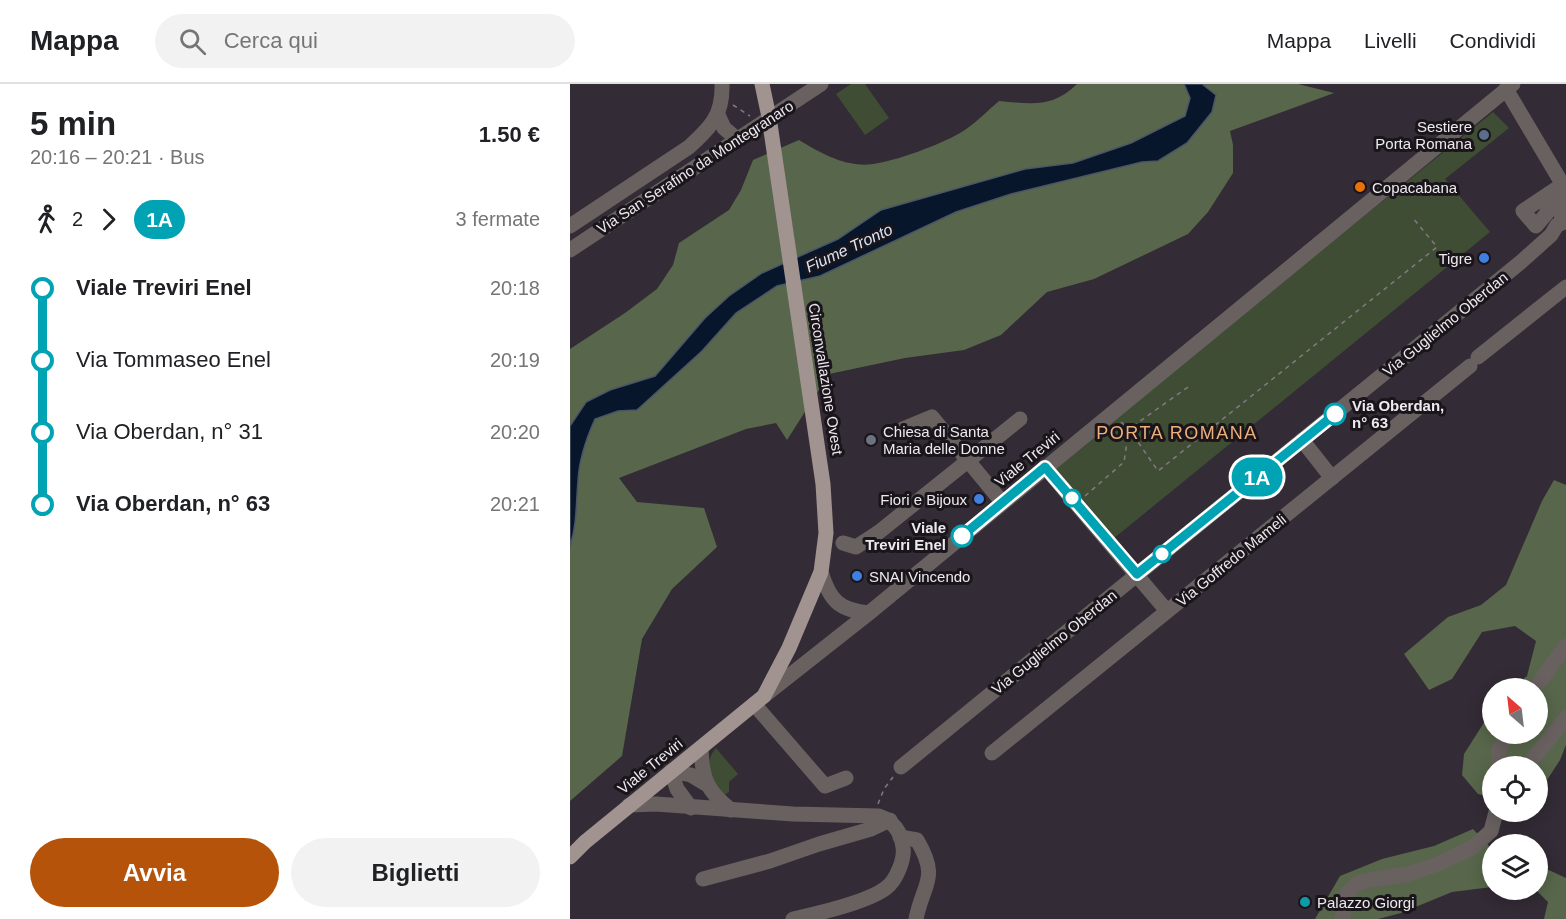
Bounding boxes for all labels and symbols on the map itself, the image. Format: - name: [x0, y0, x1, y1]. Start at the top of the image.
- street label: Via San Serafino da Montegranaro: [594, 97, 796, 237]
- place label: Sestiere Porta Romana: [1375, 118, 1473, 152]
- marker: Sestiere Porta Romana: [1477, 128, 1491, 142]
- place label: Copacabana: [1372, 179, 1458, 196]
- marker: Copacabana: [1353, 180, 1367, 194]
- water label: Fiume Tronto: [803, 220, 895, 276]
- place label: Tigre: [1438, 250, 1472, 267]
- marker: Tigre: [1477, 251, 1491, 265]
- street label: Via Guglielmo Oberdan: [1379, 268, 1511, 380]
- street label: Circonvallazione Ovest: [806, 302, 847, 457]
- place label: Via Oberdan, n° 63: [1352, 397, 1444, 431]
- marker: Via Oberdan, n° 63: [1324, 403, 1346, 425]
- place label: Chiesa di Santa Maria delle Donne: [883, 423, 1005, 457]
- district label: PORTA ROMANA: [1096, 423, 1258, 443]
- street label: Viale Treviri: [991, 428, 1063, 490]
- marker: Chiesa di Santa Maria delle Donne: [864, 433, 878, 447]
- line badge: 1A: [1230, 458, 1284, 496]
- unlabelled marker: [1063, 489, 1081, 507]
- place label: Fiori e Bijoux: [880, 491, 967, 508]
- marker: Fiori e Bijoux: [972, 492, 986, 506]
- street label: Via Goffredo Mameli: [1173, 511, 1289, 609]
- place label: Viale Treviri Enel: [865, 519, 946, 553]
- marker: Viale Treviri Enel: [951, 525, 973, 547]
- unlabelled marker: [1153, 545, 1171, 563]
- place label: SNAI Vincendo: [869, 568, 970, 585]
- marker: SNAI Vincendo: [850, 569, 864, 583]
- street label: Via Guglielmo Oberdan: [988, 586, 1120, 698]
- north arrow: [1482, 678, 1548, 744]
- street label: Viale Treviri: [614, 735, 686, 797]
- place label: Palazzo Giorgi: [1317, 894, 1415, 911]
- marker: Palazzo Giorgi: [1298, 895, 1312, 909]

